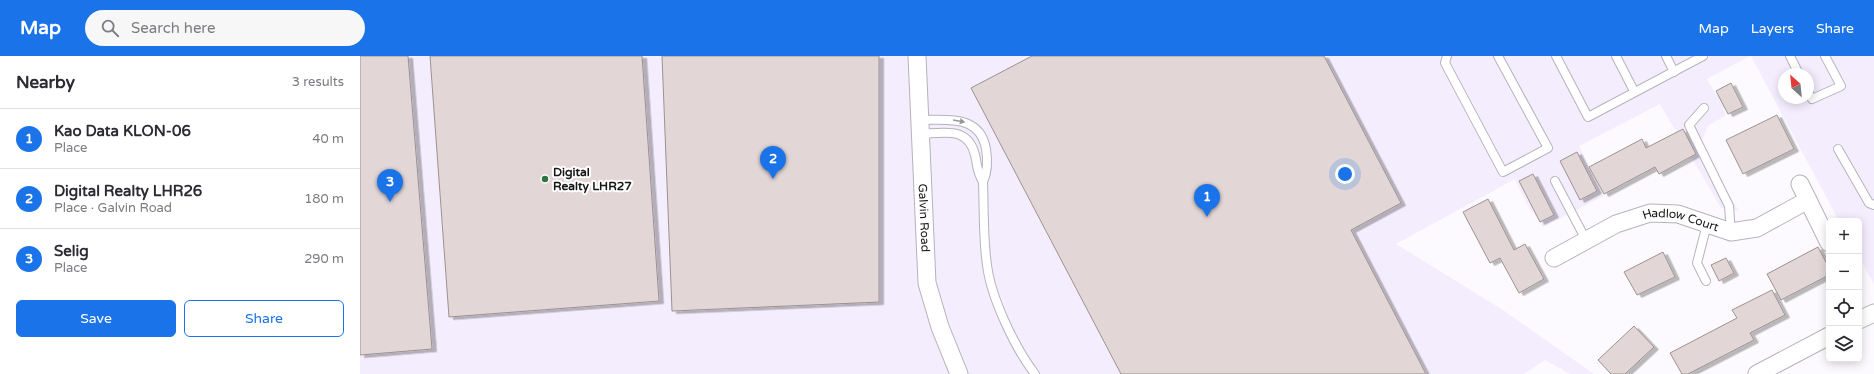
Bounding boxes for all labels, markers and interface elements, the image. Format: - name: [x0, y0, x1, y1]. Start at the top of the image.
- search box: [85, 10, 365, 46]
- text: Map: [20, 17, 61, 39]
- icon: search: [99, 17, 121, 39]
- text: Search here: [131, 19, 215, 37]
- text: Map: [1699, 20, 1729, 37]
- text: Layers: [1751, 20, 1794, 37]
- text: Share: [1816, 20, 1854, 37]
- north arrow: [1778, 68, 1814, 104]
- text: Nearby: [16, 72, 75, 93]
- text: 3 results: [292, 74, 344, 90]
- one-way arrow: [953, 118, 965, 124]
- text: Kao Data KLON-06: [54, 122, 191, 140]
- text: 1: [25, 131, 33, 147]
- text: 40 m: [312, 131, 344, 147]
- text: Place: [54, 140, 87, 156]
- pin: 2: [760, 146, 786, 179]
- your location: [1335, 164, 1355, 184]
- place label: Digital Realty LHR27: [553, 165, 632, 194]
- pin: 3: [377, 169, 403, 202]
- marker: Digital Realty LHR27: [540, 174, 550, 184]
- text: Digital Realty LHR26: [54, 182, 202, 200]
- street label: Galvin Road: [916, 183, 933, 253]
- pin: 1: [1194, 184, 1220, 217]
- text: 2: [25, 191, 33, 207]
- text: 180 m: [304, 191, 344, 207]
- text: Place · Galvin Road: [54, 200, 172, 216]
- street label: Hadlow Court: [1641, 206, 1721, 234]
- map controls: [1826, 218, 1862, 362]
- button: +: [1826, 218, 1862, 254]
- text: Selig: [54, 242, 89, 260]
- text: 3: [25, 251, 33, 267]
- text: 290 m: [304, 251, 344, 267]
- button: −: [1826, 254, 1862, 290]
- text: Place: [54, 260, 87, 276]
- button: locate: [1826, 290, 1862, 326]
- button: Save: [16, 300, 176, 337]
- button: Share: [184, 300, 344, 337]
- button: layers: [1826, 326, 1862, 362]

